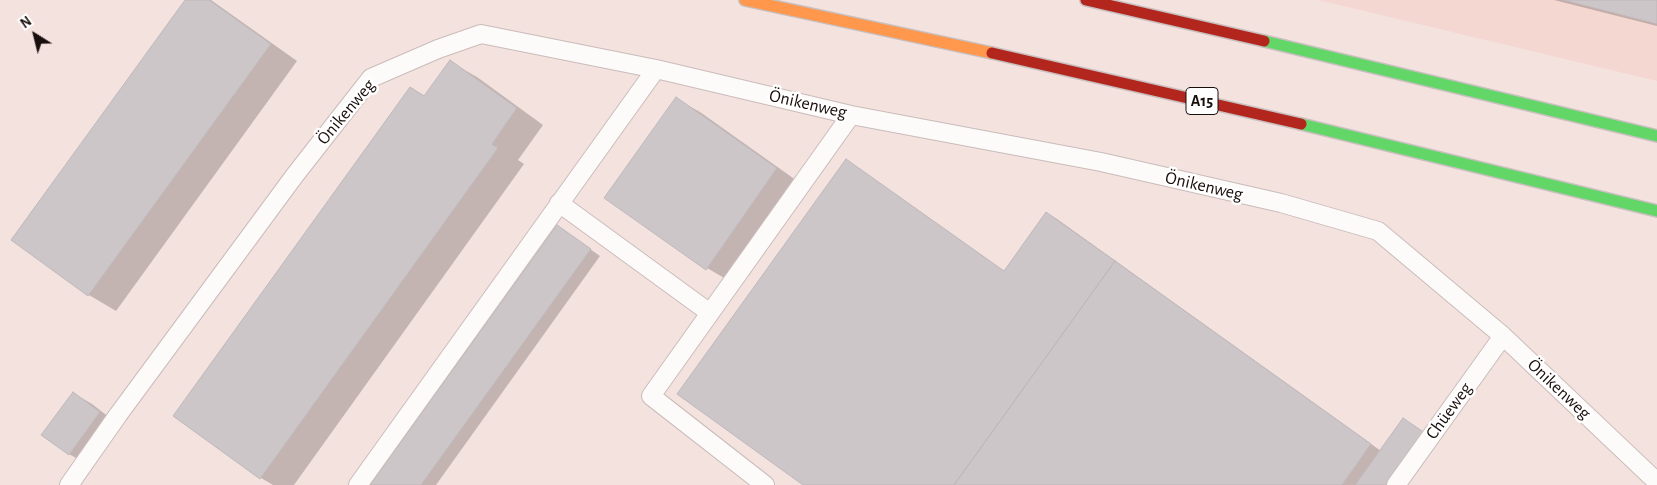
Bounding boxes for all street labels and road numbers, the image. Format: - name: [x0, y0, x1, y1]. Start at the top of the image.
- street label: Önikenweg: [312, 75, 380, 149]
- street label: Önikenweg: [767, 85, 849, 123]
- road number: A15: [1186, 88, 1218, 114]
- street label: Önikenweg: [1163, 167, 1245, 205]
- street label: Önikenweg: [1523, 354, 1595, 424]
- street label: Chüeweg: [1421, 378, 1477, 444]

